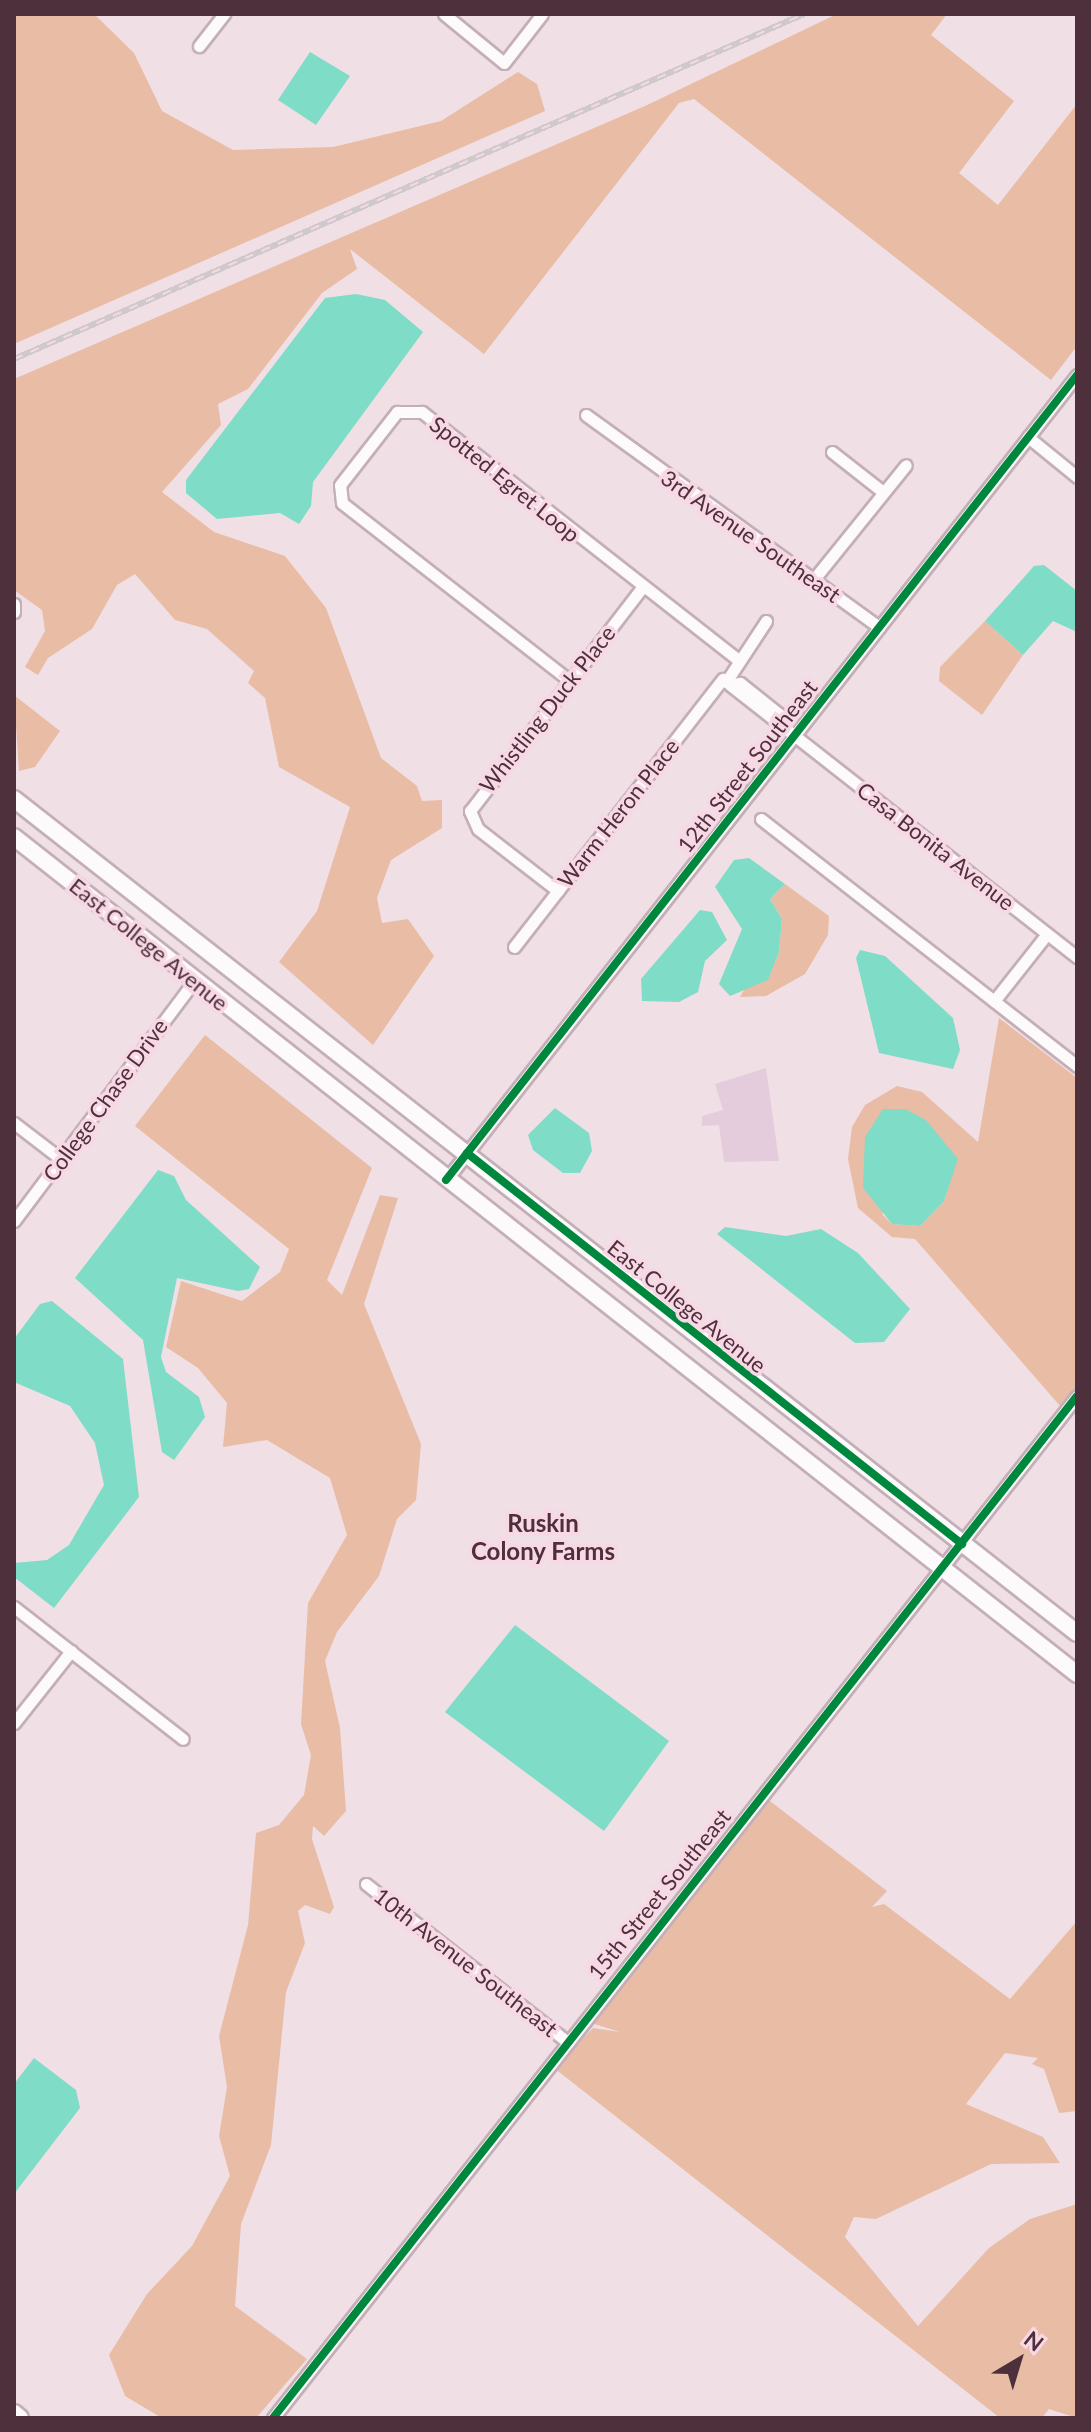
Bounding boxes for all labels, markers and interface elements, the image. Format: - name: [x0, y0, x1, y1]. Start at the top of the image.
- street label: Spotted Egret Loop: [425, 411, 585, 547]
- street label: 3rd Avenue Southeast: [656, 464, 846, 608]
- street label: Whistling Duck Place: [474, 620, 620, 798]
- street label: 12th Street Southeast: [671, 674, 823, 858]
- street label: Warm Heron Place: [552, 733, 684, 893]
- street label: Casa Bonita Avenue: [852, 776, 1020, 916]
- street label: East College Avenue: [64, 872, 234, 1016]
- street label: College Chase Drive: [37, 1014, 173, 1186]
- street label: East College Avenue: [602, 1234, 772, 1378]
- district label: Ruskin Colony Farms: [471, 1509, 615, 1565]
- street label: 15th Street Southeast: [582, 1803, 736, 1985]
- street label: 10th Avenue Southeast: [369, 1882, 563, 2042]
- north arrow: [979, 2320, 1059, 2400]
- text: N: [1019, 2325, 1049, 2357]

